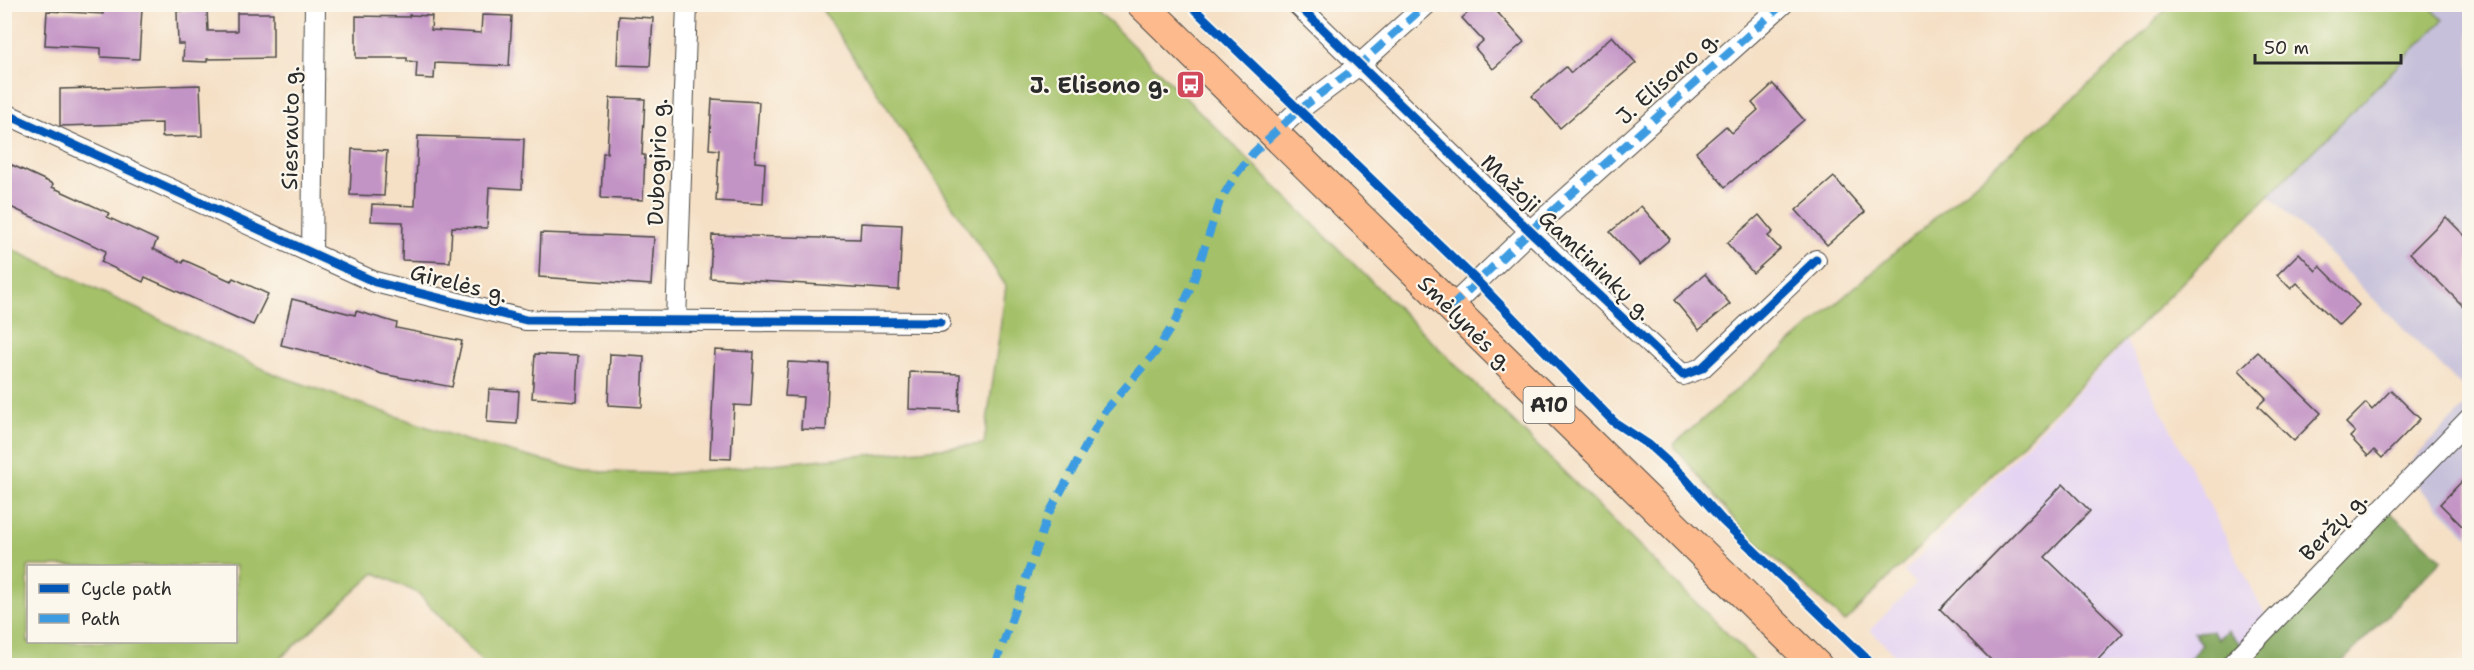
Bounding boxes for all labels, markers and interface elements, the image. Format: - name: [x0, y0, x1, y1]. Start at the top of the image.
- street label: J. Elisono g.: [1610, 24, 1725, 131]
- scale bar: [2255, 27, 2400, 65]
- text: 50 m: [2264, 36, 2309, 60]
- street label: Siesrauto g.: [275, 66, 306, 190]
- bus stop icon: J. Elisono g.: [1174, 69, 1206, 101]
- place label: J. Elisono g.: [1030, 71, 1169, 100]
- street label: Dubogirio g.: [641, 98, 674, 226]
- street label: Mažoji Gamtininkų g.: [1475, 148, 1659, 327]
- street label: Girelės g.: [407, 257, 511, 310]
- street label: Smėlynės g.: [1411, 269, 1520, 378]
- road number: A10: [1524, 387, 1574, 423]
- street label: Beržų g.: [2293, 485, 2374, 567]
- legend: [27, 565, 237, 643]
- text: Cycle path: [81, 577, 172, 601]
- text: Path: [81, 607, 120, 631]

